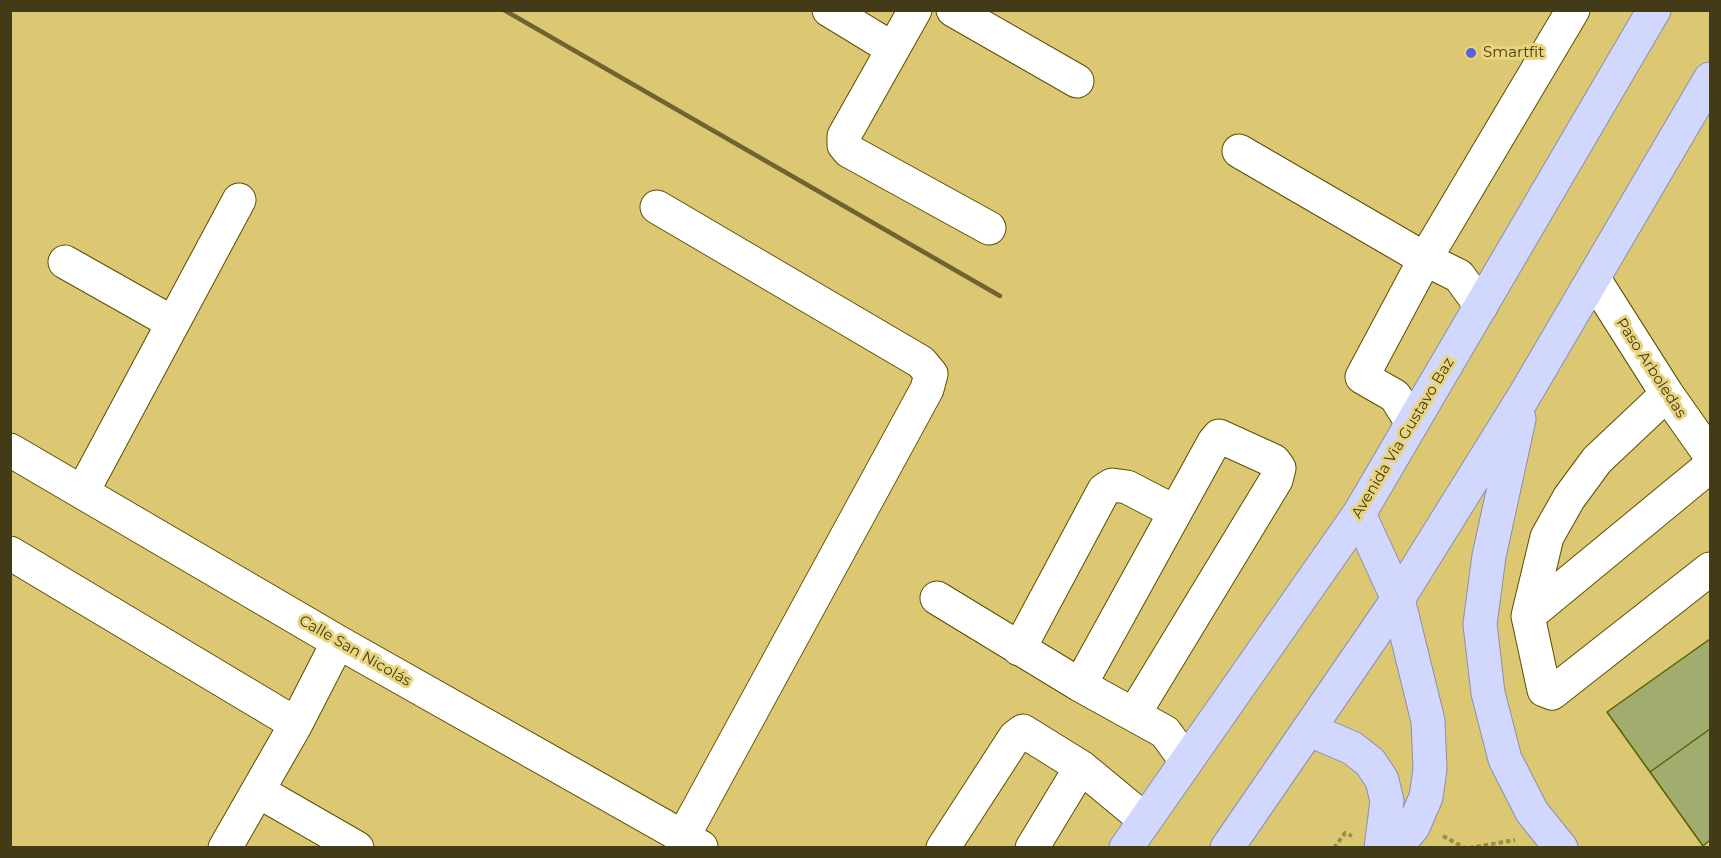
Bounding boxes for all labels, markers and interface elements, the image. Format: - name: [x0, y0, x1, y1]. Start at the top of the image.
- place label: Smartfit: [1483, 44, 1544, 62]
- marker: Smartfit: [1464, 46, 1478, 60]
- street label: Paso Arboledas: [1612, 315, 1690, 421]
- street label: Avenida Via Gustavo Baz: [1348, 354, 1458, 522]
- street label: Calle San Nicolás: [296, 612, 414, 690]

